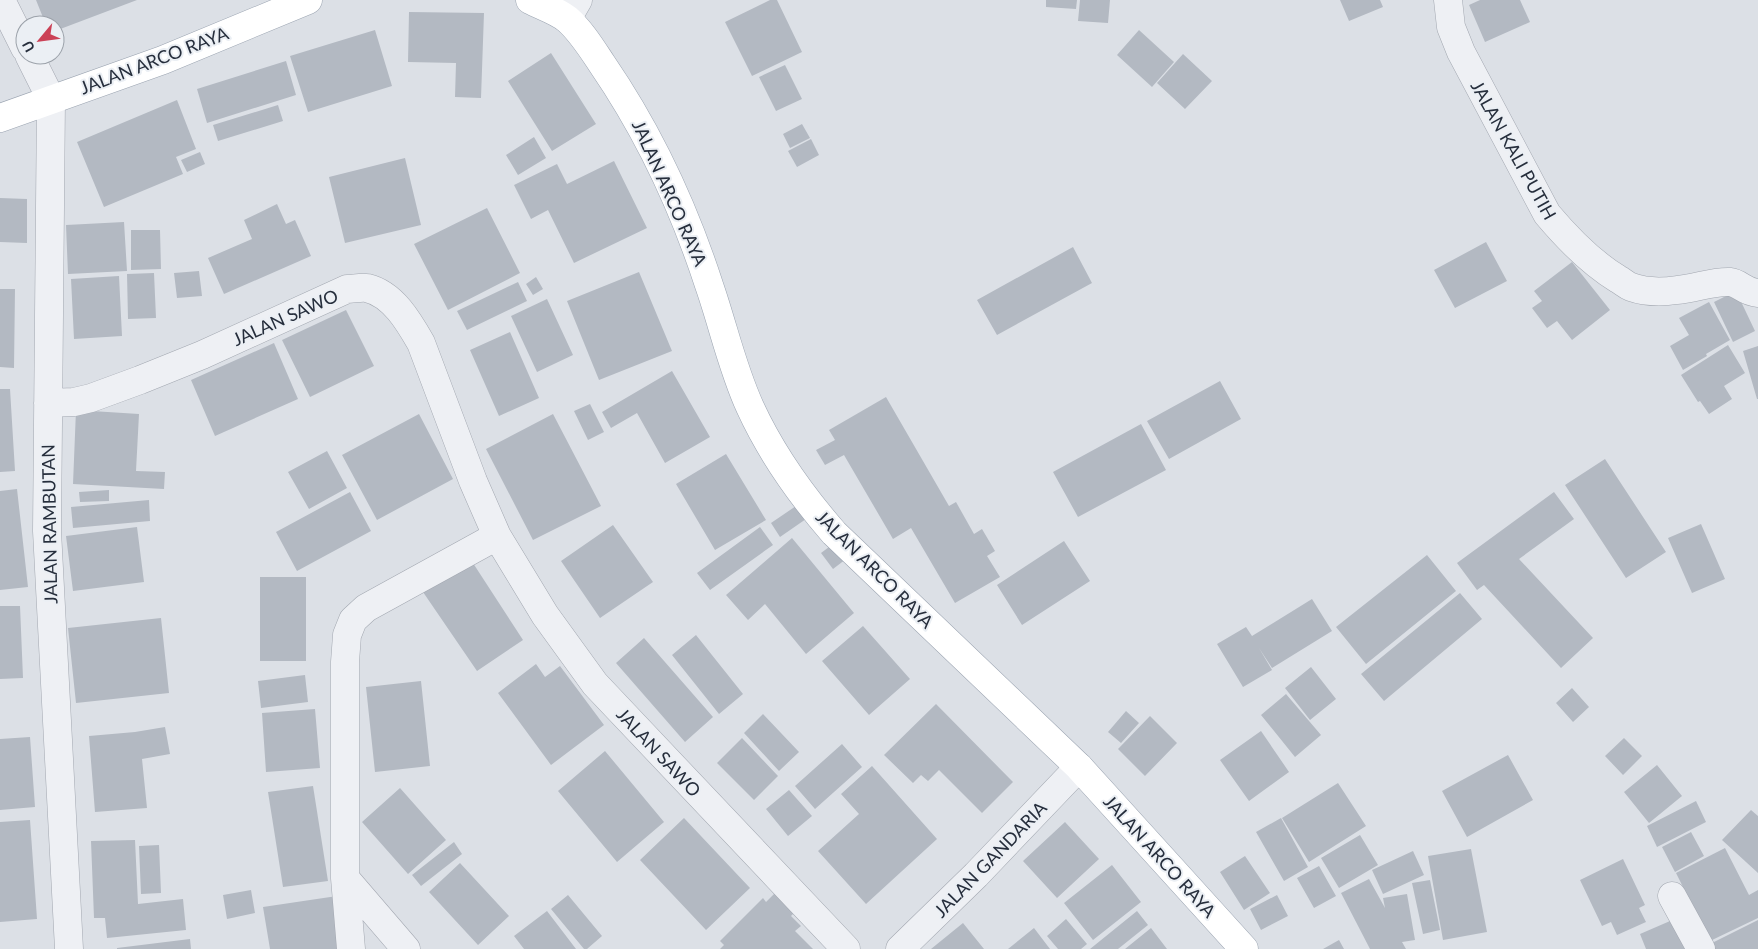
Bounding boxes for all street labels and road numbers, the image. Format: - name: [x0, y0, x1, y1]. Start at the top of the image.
- street label: JALAN ARCO RAYA: [77, 21, 232, 98]
- street label: JALAN KALI PUTIH: [1467, 77, 1561, 223]
- street label: JALAN ARCO RAYA: [628, 117, 712, 270]
- street label: JALAN SAWO: [229, 284, 341, 350]
- street label: JALAN RAMBUTAN: [37, 444, 61, 604]
- street label: JALAN ARCO RAYA: [812, 506, 939, 633]
- street label: JALAN SAWO: [612, 703, 706, 801]
- street label: JALAN ARCO RAYA: [1099, 790, 1221, 922]
- street label: JALAN GANDARIA: [929, 796, 1051, 921]

